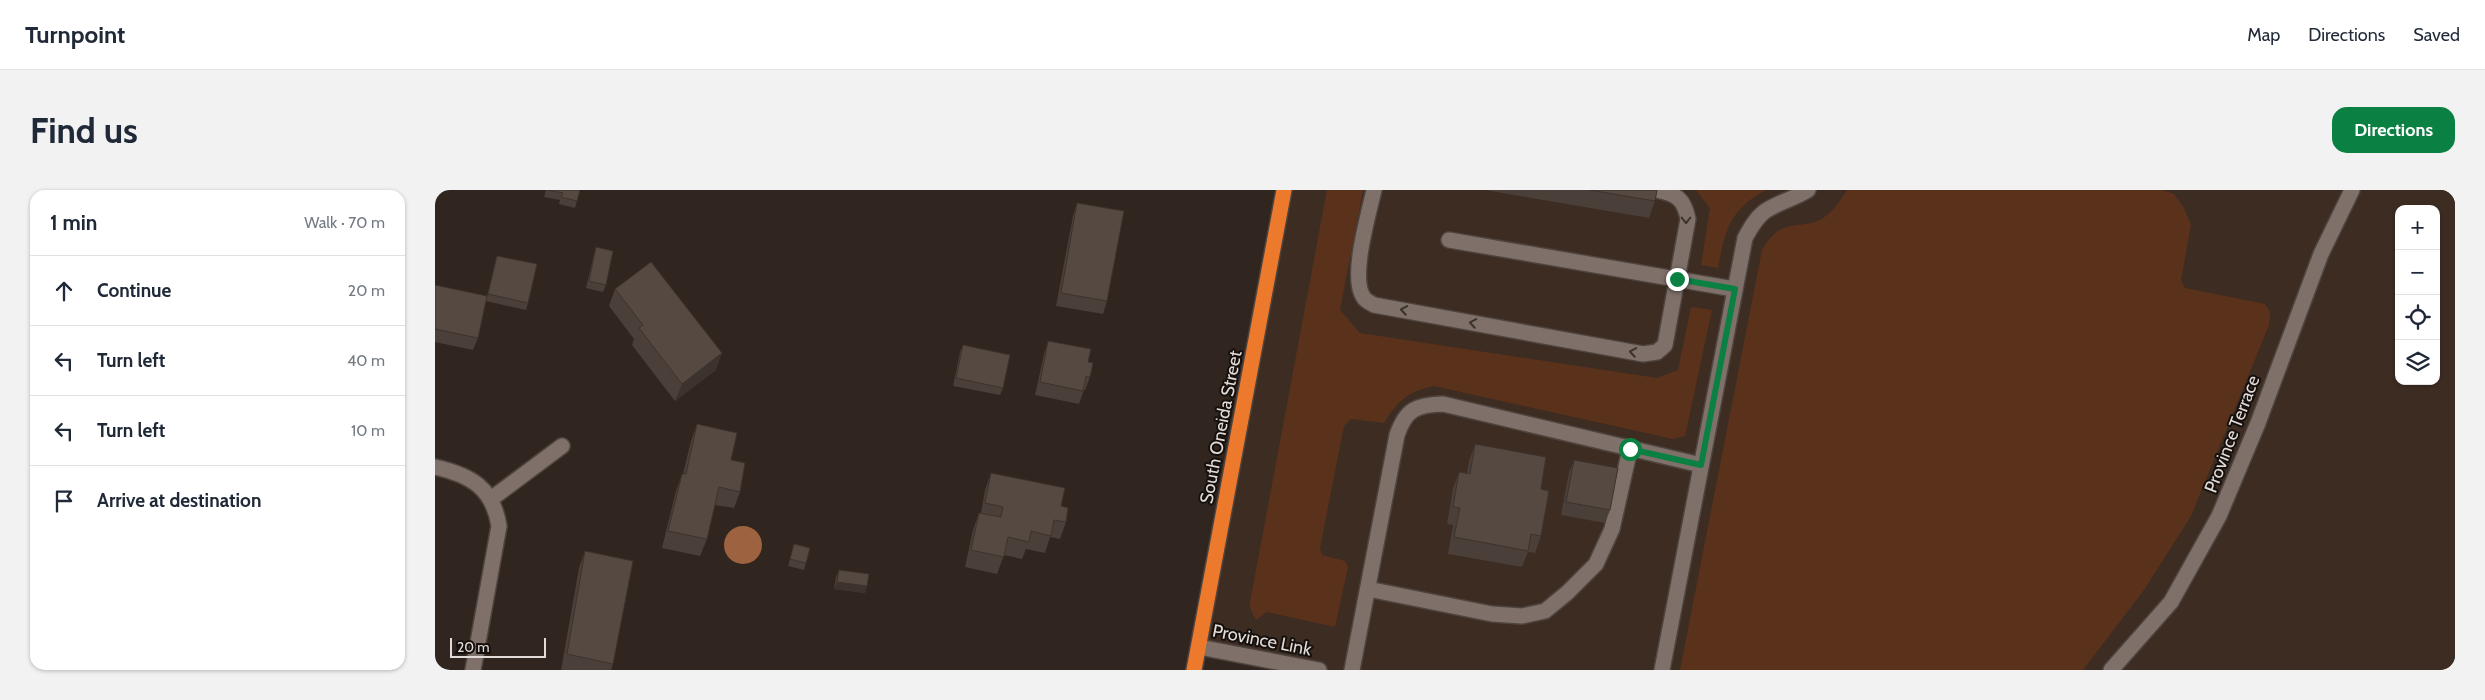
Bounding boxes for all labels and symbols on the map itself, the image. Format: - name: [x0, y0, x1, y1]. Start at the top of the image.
- one-way arrow: [1681, 216, 1691, 224]
- route end: [1666, 268, 1689, 291]
- one-way arrow: [1400, 306, 1409, 316]
- one-way arrow: [1468, 318, 1477, 328]
- one-way arrow: [1628, 347, 1637, 357]
- street label: South Oneida Street: [1195, 349, 1247, 505]
- street label: Province Terrace: [2200, 372, 2264, 496]
- route start: [1619, 438, 1642, 461]
- street label: Province Link: [1211, 620, 1314, 661]
- scale bar: [450, 635, 546, 658]

